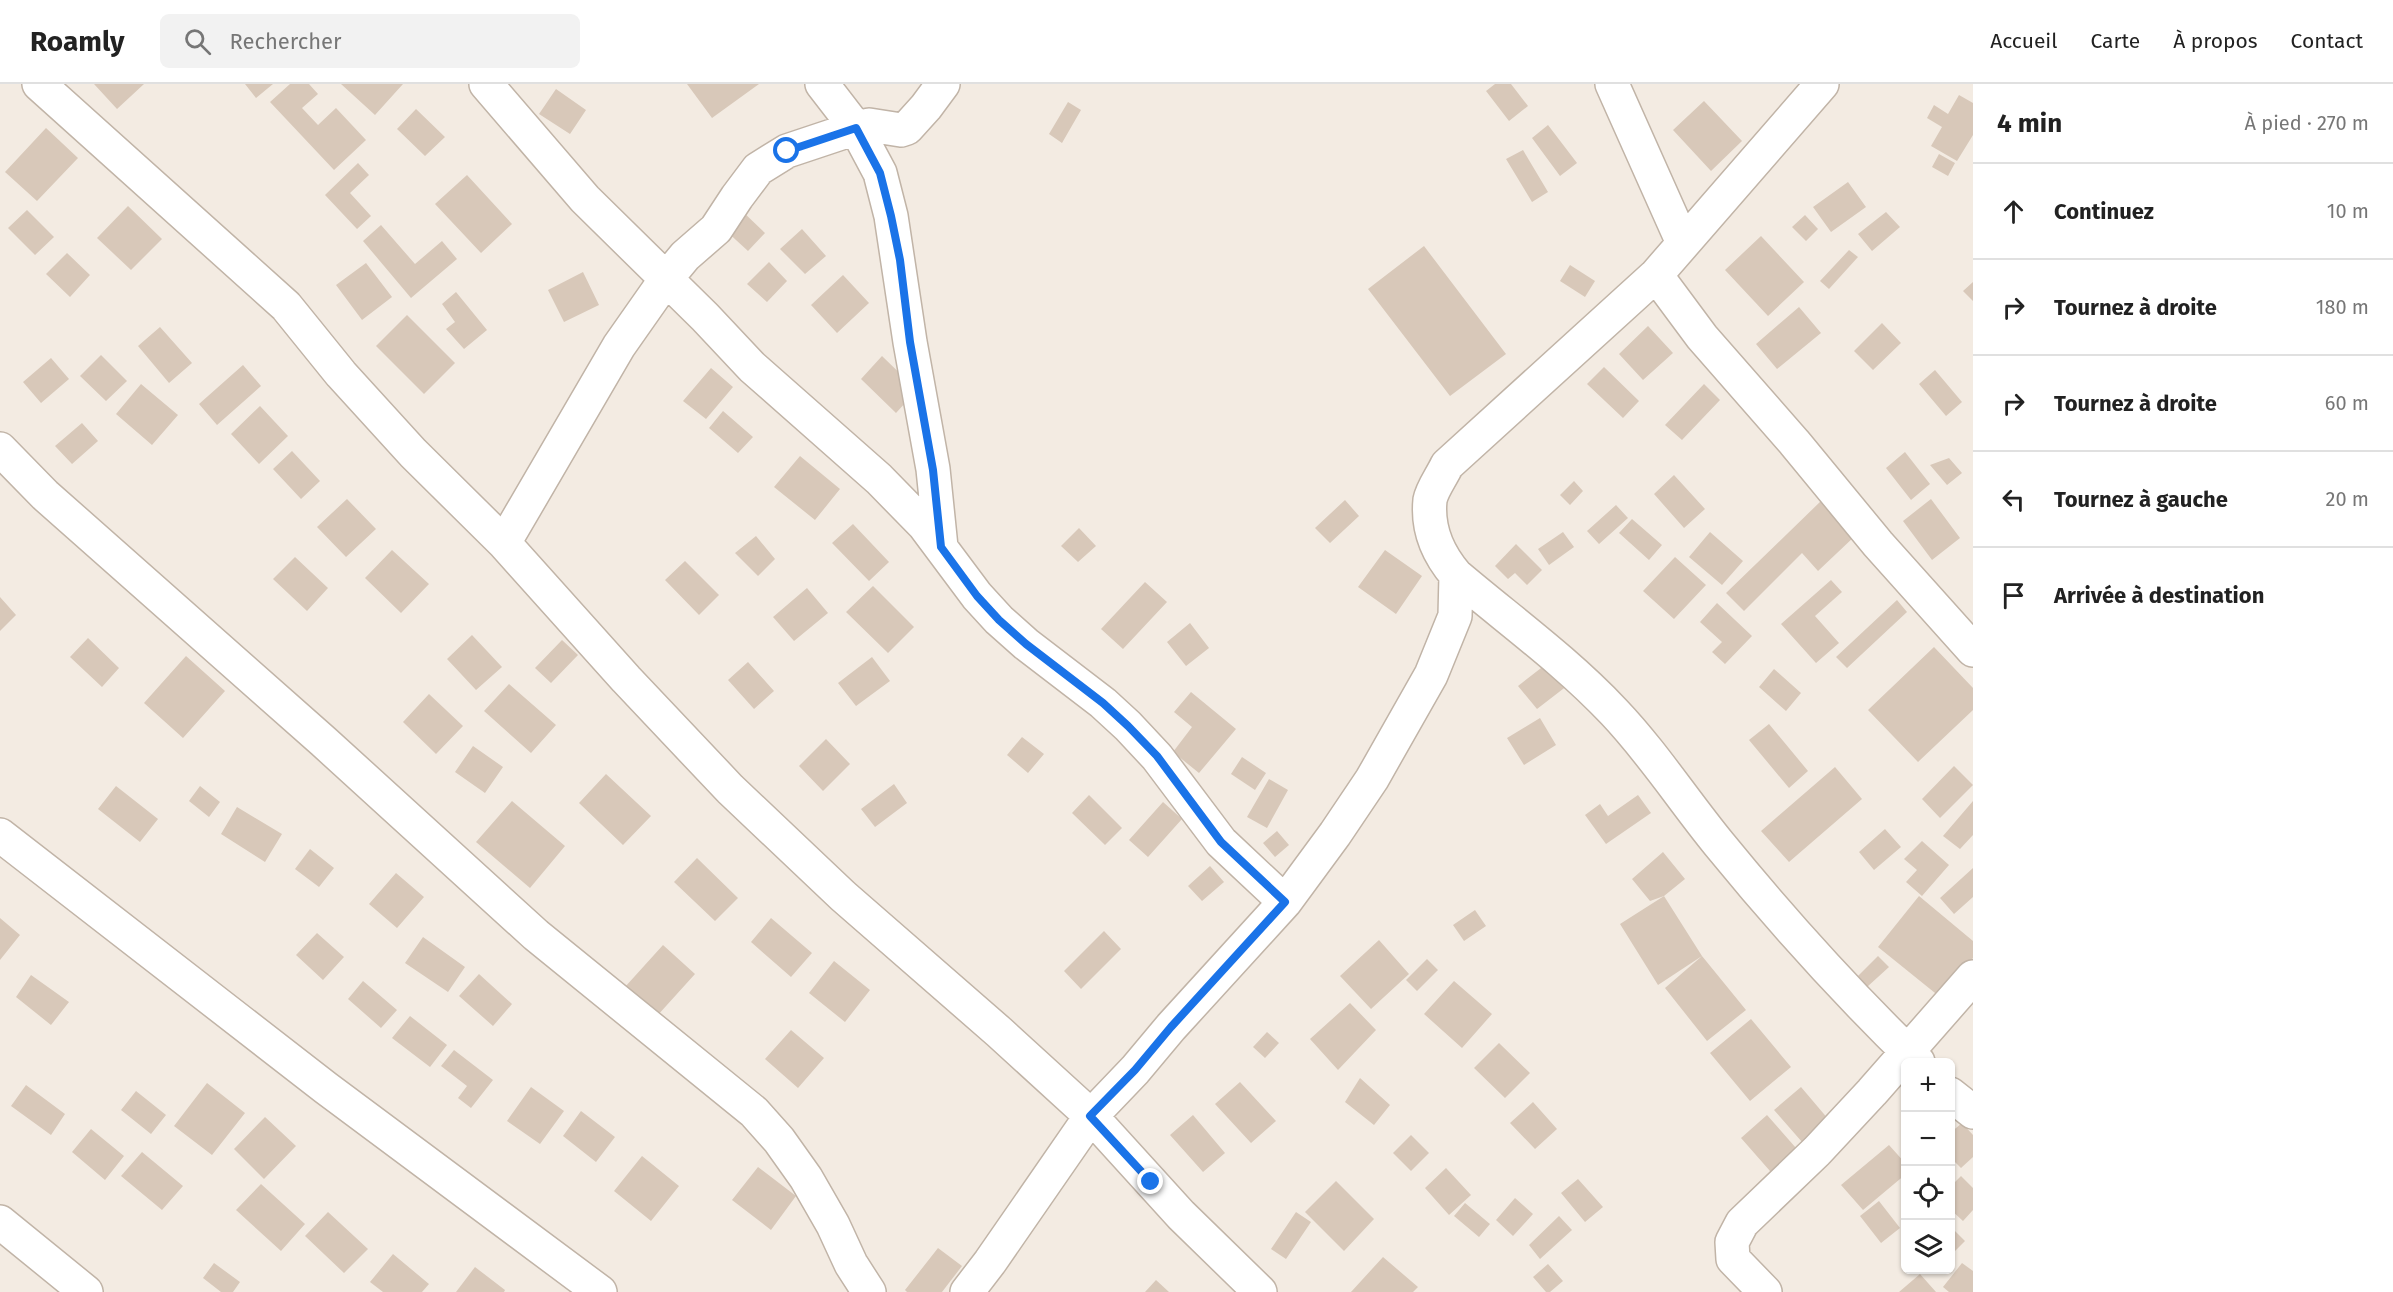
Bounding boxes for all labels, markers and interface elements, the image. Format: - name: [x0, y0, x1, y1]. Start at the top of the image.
- search box: [160, 14, 580, 68]
- text: Roamly: [30, 25, 124, 58]
- icon: search: [181, 25, 214, 58]
- text: Rechercher: [229, 28, 342, 55]
- text: Accueil: [1990, 28, 2057, 54]
- text: Carte: [2090, 28, 2140, 54]
- text: À propos: [2173, 28, 2258, 54]
- text: Contact: [2291, 28, 2363, 54]
- text: 4 min: [1997, 108, 2062, 139]
- text: À pied · 270 m: [2245, 111, 2369, 135]
- route start: [773, 137, 799, 163]
- icon: ahead: [1997, 195, 2030, 228]
- text: Continuez: [2054, 198, 2154, 225]
- text: 10 m: [2327, 199, 2369, 223]
- icon: right: [1997, 291, 2030, 324]
- text: Tournez à droite: [2054, 294, 2217, 321]
- text: 180 m: [2316, 295, 2369, 319]
- icon: right: [1997, 387, 2030, 420]
- text: Tournez à droite: [2054, 390, 2217, 417]
- text: 60 m: [2325, 391, 2369, 415]
- icon: left: [1997, 483, 2030, 516]
- text: Tournez à gauche: [2054, 486, 2228, 513]
- text: 20 m: [2326, 487, 2369, 511]
- icon: arrive: [1997, 579, 2030, 612]
- text: Arrivée à destination: [2054, 582, 2264, 609]
- map controls: [1901, 1058, 1955, 1274]
- button: +: [1901, 1058, 1955, 1112]
- button: −: [1901, 1112, 1955, 1166]
- button: locate: [1901, 1166, 1955, 1220]
- route end: [1137, 1168, 1163, 1194]
- button: layers: [1901, 1220, 1955, 1274]

